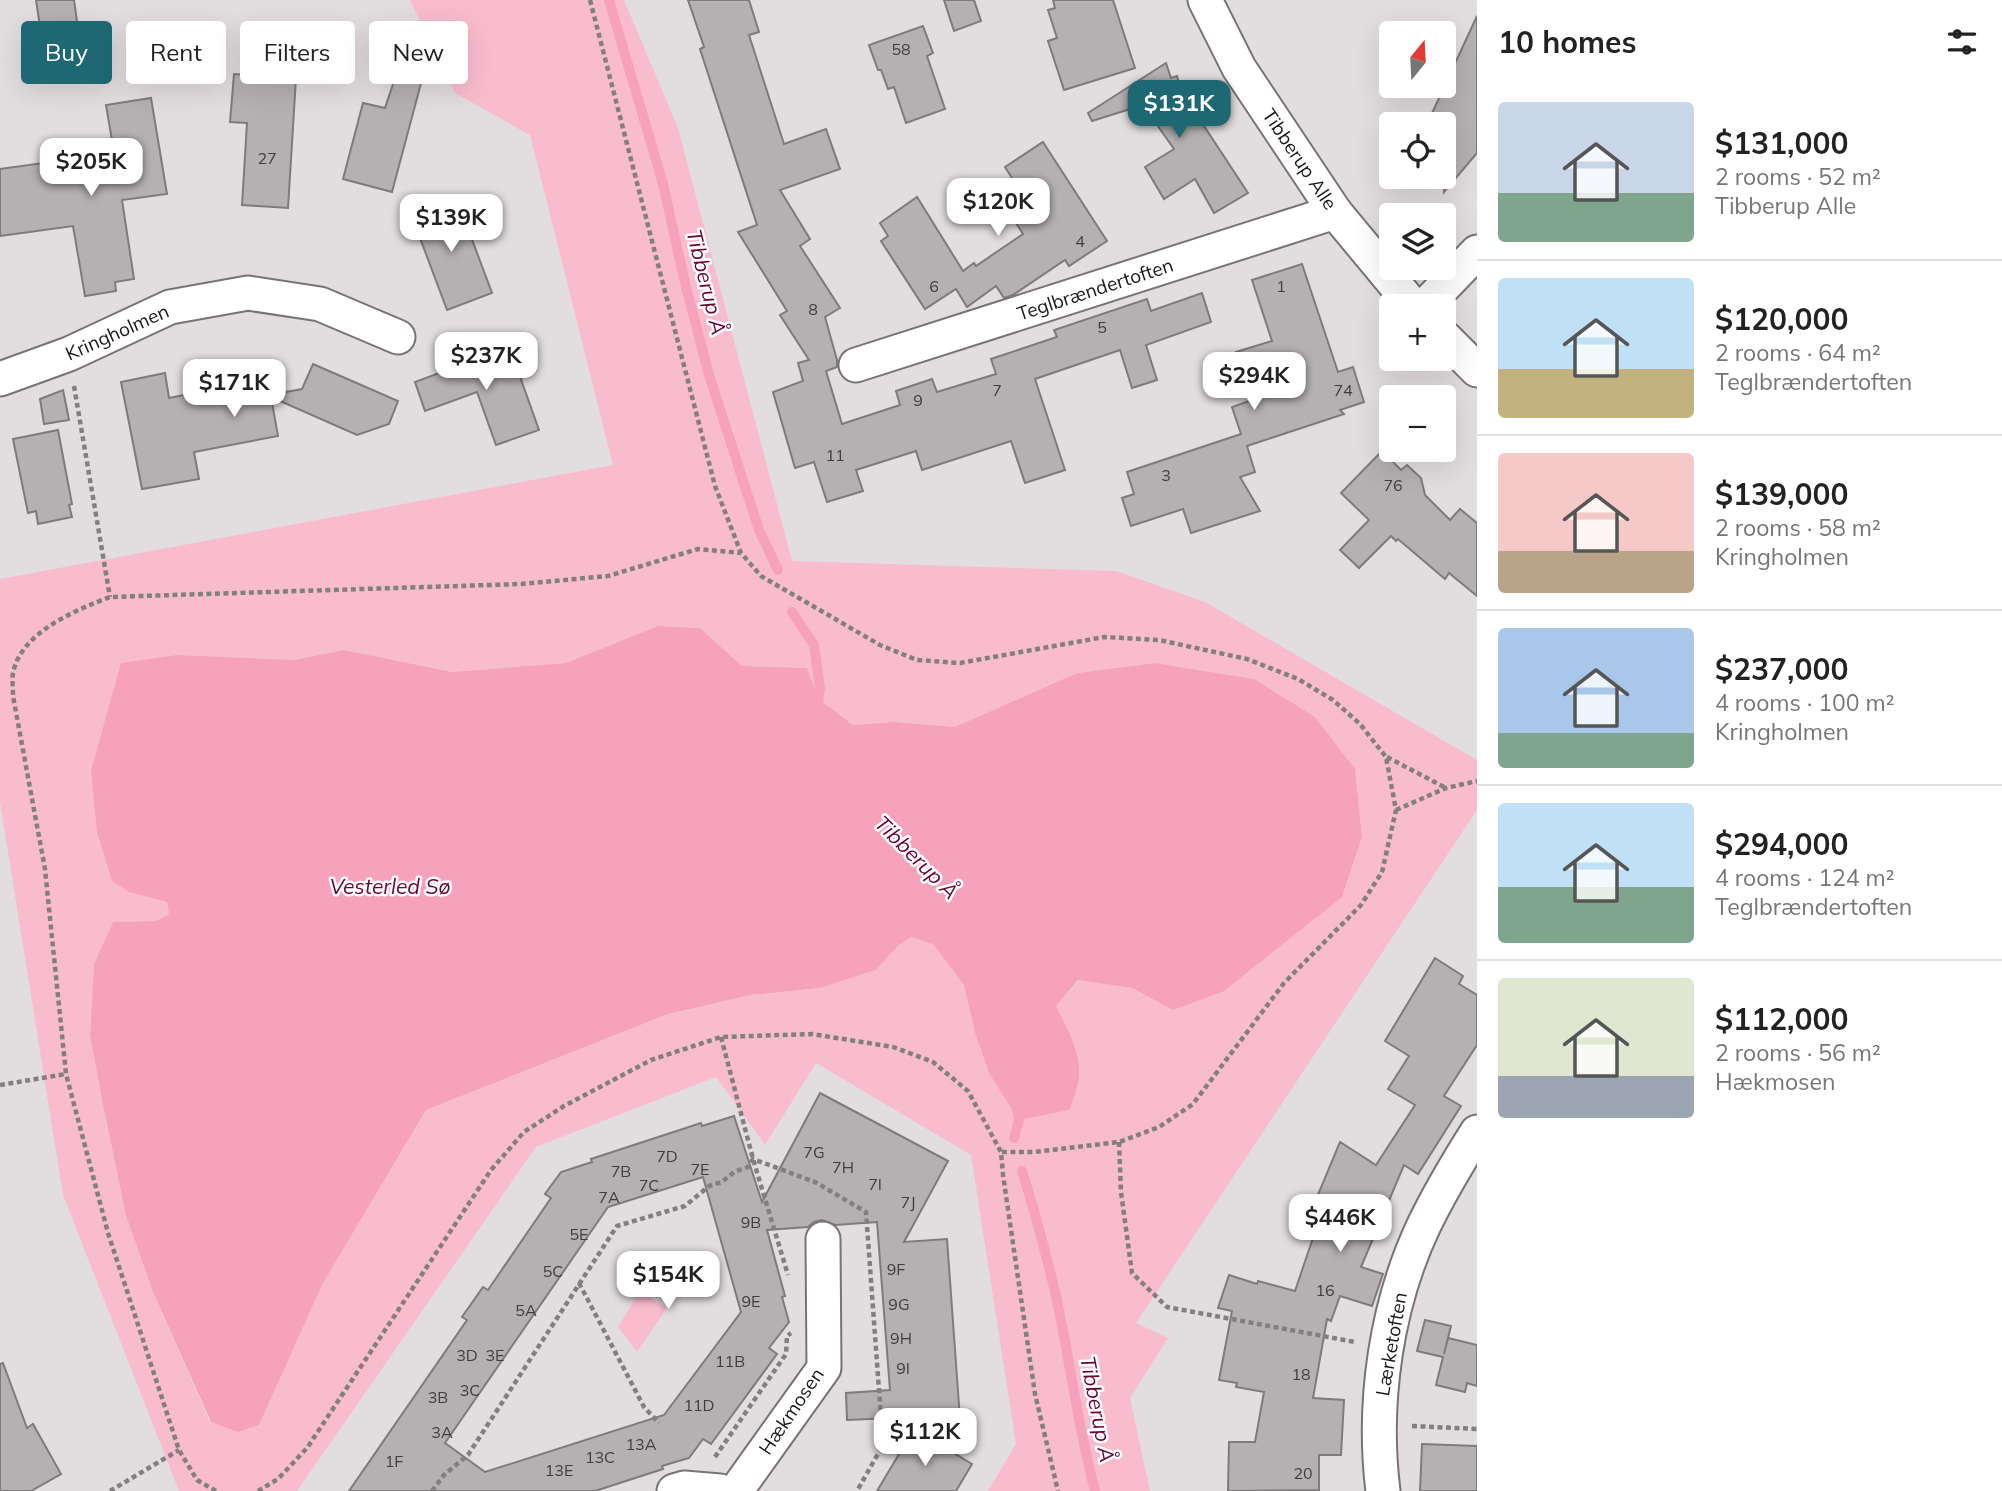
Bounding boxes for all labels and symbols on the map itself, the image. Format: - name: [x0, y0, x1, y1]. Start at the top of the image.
- north arrow: [1379, 21, 1456, 98]
- house number: 58: [891, 39, 911, 59]
- pin: $131K: [1130, 80, 1228, 140]
- street label: Tibberup Alle: [1257, 104, 1343, 214]
- pin: $205K: [42, 138, 140, 198]
- house number: 27: [257, 148, 277, 168]
- pin: $120K: [949, 178, 1047, 238]
- pin: $139K: [402, 194, 500, 254]
- water label: Tibberup Å: [681, 227, 733, 337]
- house number: 4: [1075, 231, 1085, 251]
- street label: Teglbrændertoften: [1014, 252, 1176, 326]
- house number: 6: [929, 276, 939, 296]
- house number: 1: [1276, 276, 1286, 296]
- street label: Kringholmen: [62, 299, 172, 365]
- house number: 8: [808, 299, 818, 319]
- house number: 5: [1097, 317, 1107, 337]
- pin: $237K: [437, 332, 535, 392]
- pin: $294K: [1205, 352, 1303, 412]
- pin: $171K: [185, 360, 283, 419]
- house number: 7: [992, 380, 1002, 400]
- house number: 74: [1333, 380, 1353, 400]
- house number: 9: [913, 390, 923, 410]
- house number: 11: [825, 445, 845, 465]
- house number: 3: [1161, 465, 1171, 485]
- house number: 76: [1383, 475, 1403, 495]
- water label: Tibberup Å: [870, 810, 964, 904]
- water label: Vesterled Sø: [329, 873, 451, 899]
- house number: 7G: [803, 1142, 825, 1162]
- house number: 7D: [656, 1146, 678, 1166]
- house number: 7H: [832, 1157, 854, 1177]
- house number: 7E: [690, 1159, 710, 1179]
- house number: 7B: [611, 1161, 631, 1181]
- house number: 7I: [868, 1174, 882, 1194]
- house number: 7C: [639, 1175, 659, 1195]
- house number: 7A: [598, 1187, 620, 1207]
- house number: 7J: [901, 1192, 915, 1212]
- pin: $446K: [1291, 1194, 1389, 1254]
- house number: 9B: [741, 1212, 761, 1232]
- house number: 5E: [569, 1224, 589, 1244]
- pin: $154K: [619, 1252, 717, 1311]
- house number: 9F: [887, 1259, 905, 1279]
- house number: 5C: [543, 1261, 563, 1281]
- house number: 16: [1315, 1280, 1335, 1300]
- street label: Lærketoften: [1370, 1290, 1412, 1398]
- house number: 9E: [741, 1291, 761, 1311]
- house number: 9G: [888, 1294, 910, 1314]
- house number: 5A: [515, 1300, 537, 1320]
- house number: 9H: [890, 1328, 912, 1348]
- house number: 3D: [456, 1345, 478, 1365]
- house number: 3E: [485, 1345, 505, 1365]
- house number: 11B: [715, 1351, 745, 1371]
- water label: Tibberup Å: [1075, 1354, 1121, 1464]
- house number: 9I: [896, 1358, 910, 1378]
- street label: Hækmosen: [753, 1363, 829, 1459]
- house number: 18: [1291, 1364, 1311, 1384]
- house number: 3C: [460, 1380, 480, 1400]
- house number: 3B: [428, 1387, 448, 1407]
- house number: 11D: [683, 1395, 715, 1415]
- pin: $112K: [876, 1408, 974, 1468]
- house number: 3A: [431, 1422, 453, 1442]
- house number: 13A: [626, 1434, 657, 1454]
- house number: 13C: [585, 1447, 615, 1467]
- house number: 1F: [385, 1451, 403, 1471]
- house number: 13E: [545, 1460, 573, 1480]
- house number: 20: [1293, 1463, 1313, 1483]

